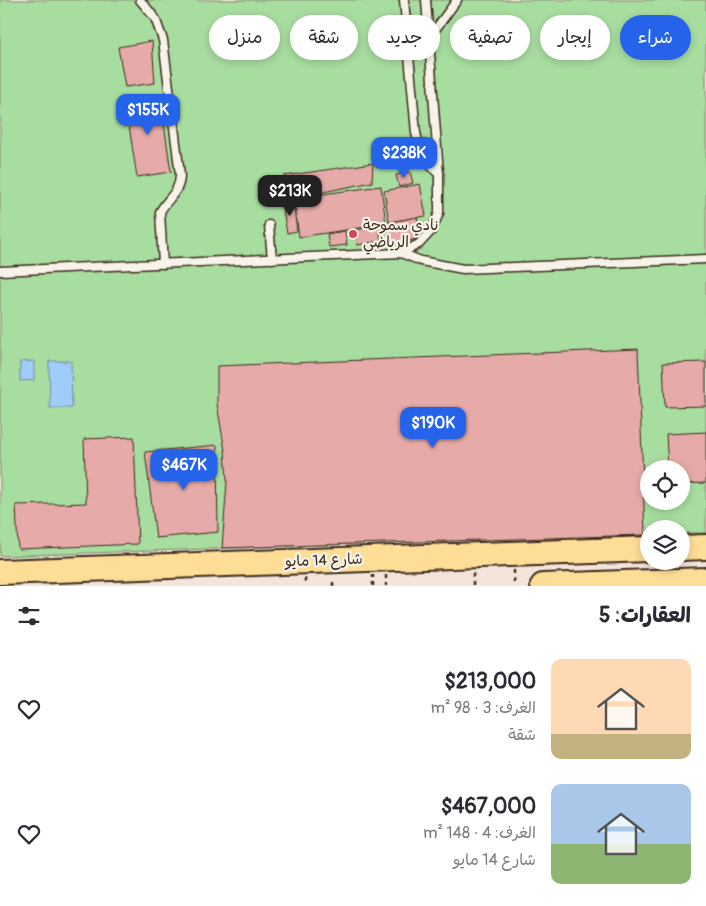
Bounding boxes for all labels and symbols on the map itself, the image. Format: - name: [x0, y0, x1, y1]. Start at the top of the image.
- pin: $155K: [113, 94, 183, 136]
- pin: $238K: [369, 136, 439, 179]
- pin: $213K: [255, 174, 325, 217]
- place label: نادي سموحة الرياضي: [363, 216, 438, 255]
- marker: نادي سموحة الرياضي: [347, 228, 359, 240]
- pin: $190K: [398, 406, 468, 449]
- pin: $467K: [149, 448, 219, 491]
- street label: شارع 14 مايو: [284, 550, 363, 571]

